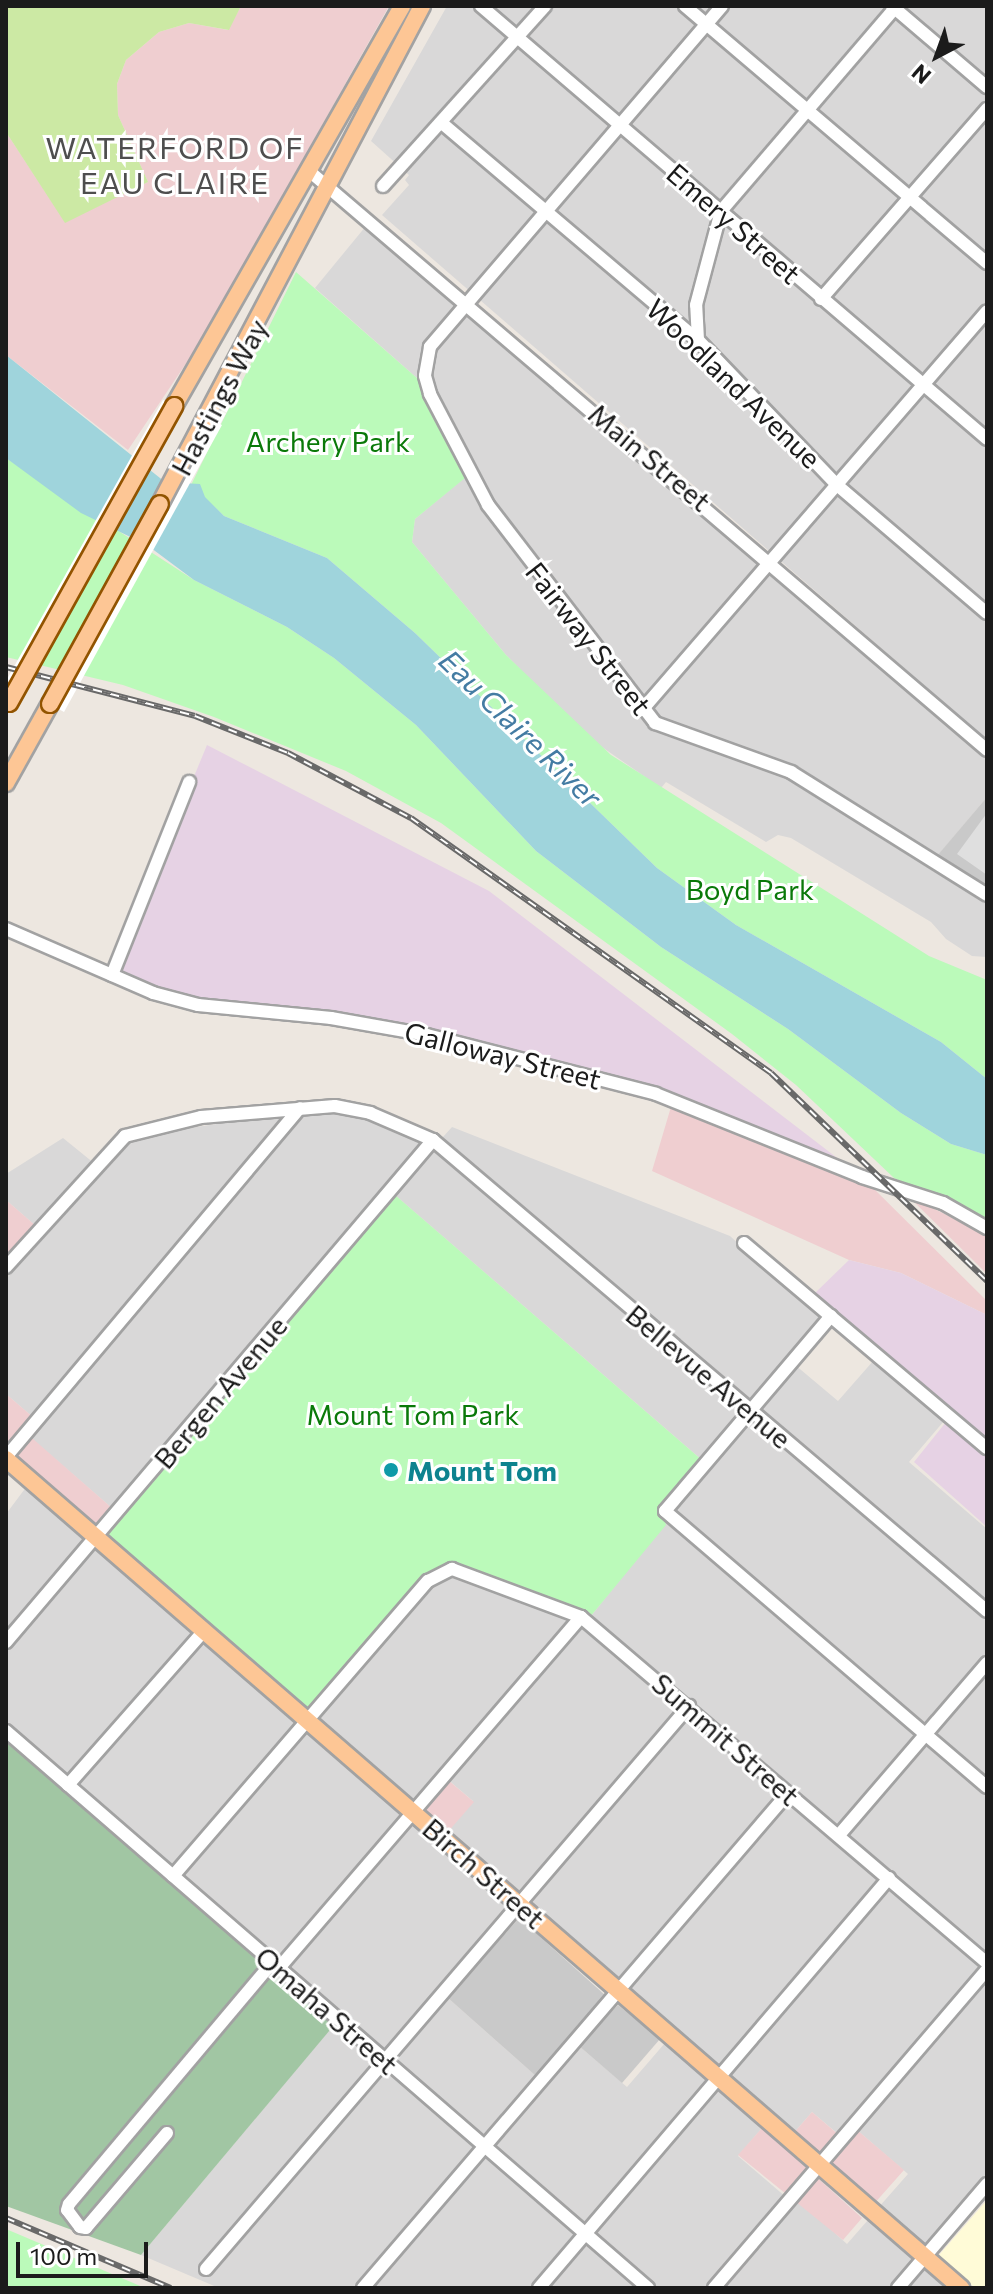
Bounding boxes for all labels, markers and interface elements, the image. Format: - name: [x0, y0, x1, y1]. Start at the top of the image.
- north arrow: [897, 16, 977, 96]
- text: N: [906, 59, 936, 90]
- district label: WATERFORD OF EAU CLAIRE: [45, 129, 305, 200]
- street label: Emery Street: [660, 156, 808, 290]
- street label: Woodland Avenue: [640, 291, 828, 475]
- street label: Hastings Way: [164, 313, 274, 481]
- street label: Main Street: [582, 396, 718, 518]
- park label: Archery Park: [246, 424, 410, 458]
- street label: Fairway Street: [519, 555, 659, 721]
- water label: Eau Claire River: [432, 642, 610, 814]
- park label: Boyd Park: [686, 872, 814, 906]
- street label: Galloway Street: [401, 1014, 605, 1096]
- street label: Bellevue Avenue: [620, 1297, 798, 1455]
- street label: Bergen Avenue: [147, 1309, 293, 1475]
- park label: Mount Tom Park: [307, 1397, 519, 1431]
- place label: Mount Tom: [407, 1453, 557, 1487]
- marker: Mount Tom: [382, 1461, 400, 1479]
- street label: Summit Street: [646, 1666, 806, 1812]
- street label: Birch Street: [416, 1811, 552, 1935]
- street label: Omaha Street: [249, 1939, 405, 2081]
- scale bar: [20, 2226, 152, 2276]
- text: 100 m: [30, 2241, 97, 2270]

